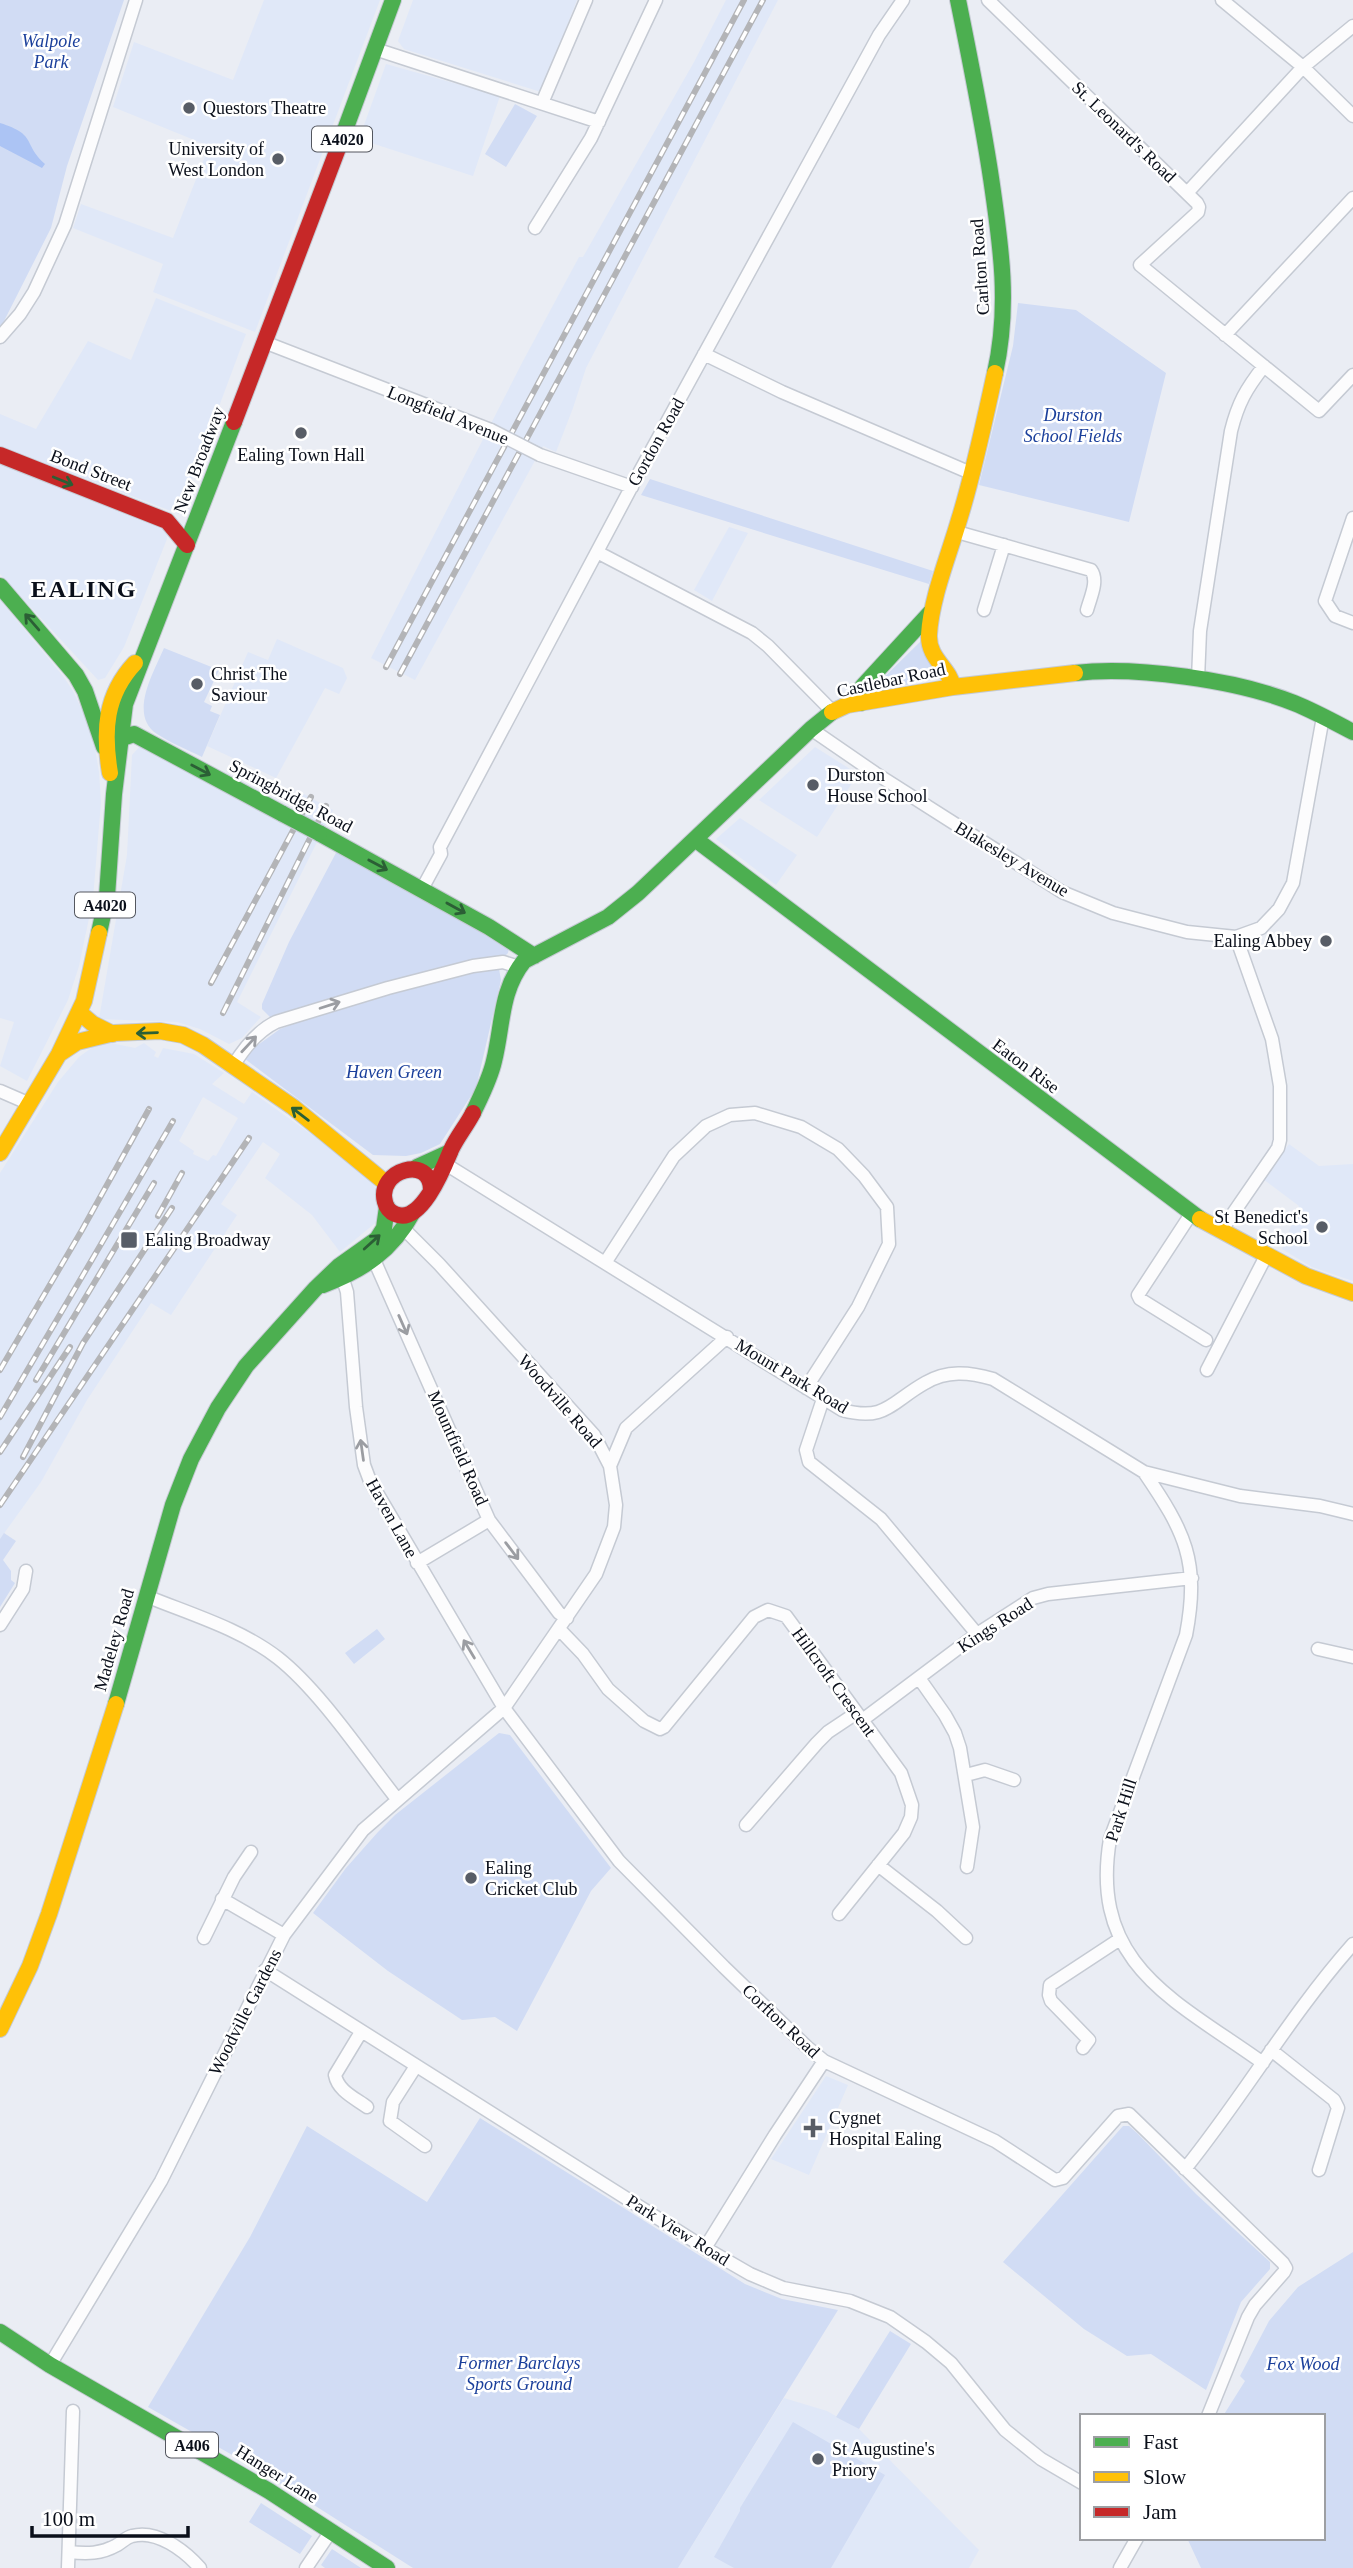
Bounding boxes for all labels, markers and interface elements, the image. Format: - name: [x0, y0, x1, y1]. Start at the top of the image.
- park label: Walpole Park: [22, 31, 80, 72]
- street label: St. Leonard's Road: [1068, 77, 1180, 187]
- place label: Questors Theatre: [203, 98, 326, 118]
- marker: Questors Theatre: [181, 100, 197, 116]
- road number: A4020: [312, 127, 372, 152]
- place label: University of West London: [168, 139, 264, 180]
- marker: University of West London: [270, 151, 286, 167]
- street label: Carlton Road: [967, 218, 993, 316]
- street label: Longfield Avenue: [384, 382, 512, 448]
- street label: Gordon Road: [624, 395, 688, 489]
- street label: New Broadway: [170, 404, 228, 516]
- park label: Durston School Fields: [1024, 405, 1122, 446]
- marker: Ealing Town Hall: [293, 425, 309, 441]
- street label: Bond Street: [48, 445, 134, 495]
- place label: Ealing Town Hall: [237, 445, 365, 465]
- one-way arrow: [52, 475, 73, 488]
- district label: EALING: [31, 576, 137, 602]
- one-way arrow: [24, 614, 40, 632]
- street label: Castlebar Road: [835, 659, 947, 701]
- place label: Christ The Saviour: [211, 664, 287, 705]
- marker: Christ The Saviour: [189, 676, 205, 692]
- street label: Springbridge Road: [226, 755, 356, 837]
- one-way arrow: [190, 764, 211, 777]
- place label: Durston House School: [827, 765, 928, 806]
- marker: Durston House School: [805, 777, 821, 793]
- street label: Blakesley Avenue: [952, 817, 1072, 901]
- one-way arrow: [367, 858, 387, 872]
- road number: A4020: [75, 892, 135, 917]
- one-way arrow: [445, 902, 466, 915]
- place label: Ealing Abbey: [1214, 931, 1312, 951]
- marker: Ealing Abbey: [1318, 933, 1334, 949]
- one-way arrow: [319, 998, 341, 1011]
- one-way arrow: [135, 1026, 158, 1039]
- street label: Eaton Rise: [989, 1034, 1063, 1098]
- one-way arrow: [241, 1036, 258, 1053]
- park label: Haven Green: [345, 1062, 442, 1082]
- one-way arrow: [291, 1106, 310, 1121]
- place label: St Benedict's School: [1214, 1207, 1308, 1248]
- marker: St Benedict's School: [1314, 1219, 1330, 1235]
- marker: Ealing Broadway: [119, 1230, 139, 1250]
- place label: Ealing Broadway: [145, 1230, 270, 1250]
- one-way arrow: [363, 1234, 381, 1250]
- one-way arrow: [397, 1313, 410, 1335]
- street label: Mount Park Road: [732, 1334, 852, 1418]
- street label: Woodville Road: [514, 1350, 606, 1452]
- street label: Mountfield Road: [424, 1388, 492, 1508]
- one-way arrow: [355, 1439, 368, 1462]
- street label: Haven Lane: [362, 1475, 422, 1561]
- one-way arrow: [505, 1541, 520, 1559]
- street label: Madeley Road: [90, 1587, 138, 1693]
- street label: Kings Road: [954, 1593, 1036, 1657]
- street label: Hillcroft Crescent: [788, 1624, 880, 1740]
- one-way arrow: [462, 1640, 476, 1660]
- street label: Park Hill: [1101, 1776, 1141, 1844]
- place label: Ealing Cricket Club: [485, 1858, 578, 1899]
- marker: Ealing Cricket Club: [463, 1870, 479, 1886]
- street label: Woodville Gardens: [205, 1946, 285, 2078]
- street label: Corfton Road: [738, 1980, 824, 2062]
- place label: Cygnet Hospital Ealing: [829, 2108, 941, 2149]
- marker: Cygnet Hospital Ealing: [803, 2118, 823, 2138]
- street label: Park View Road: [623, 2190, 733, 2270]
- park label: Former Barclays Sports Ground: [457, 2353, 580, 2394]
- park label: Fox Wood: [1266, 2354, 1340, 2374]
- legend: [1080, 2414, 1325, 2540]
- text: Fast: [1143, 2430, 1178, 2454]
- road number: A406: [166, 2432, 218, 2458]
- place label: St Augustine's Priory: [832, 2439, 935, 2480]
- street label: Hanger Lane: [232, 2441, 322, 2507]
- marker: St Augustine's Priory: [810, 2451, 826, 2467]
- text: Slow: [1143, 2465, 1187, 2489]
- scale bar: [32, 2494, 187, 2538]
- text: Jam: [1143, 2500, 1177, 2524]
- text: 100 m: [42, 2507, 95, 2531]

